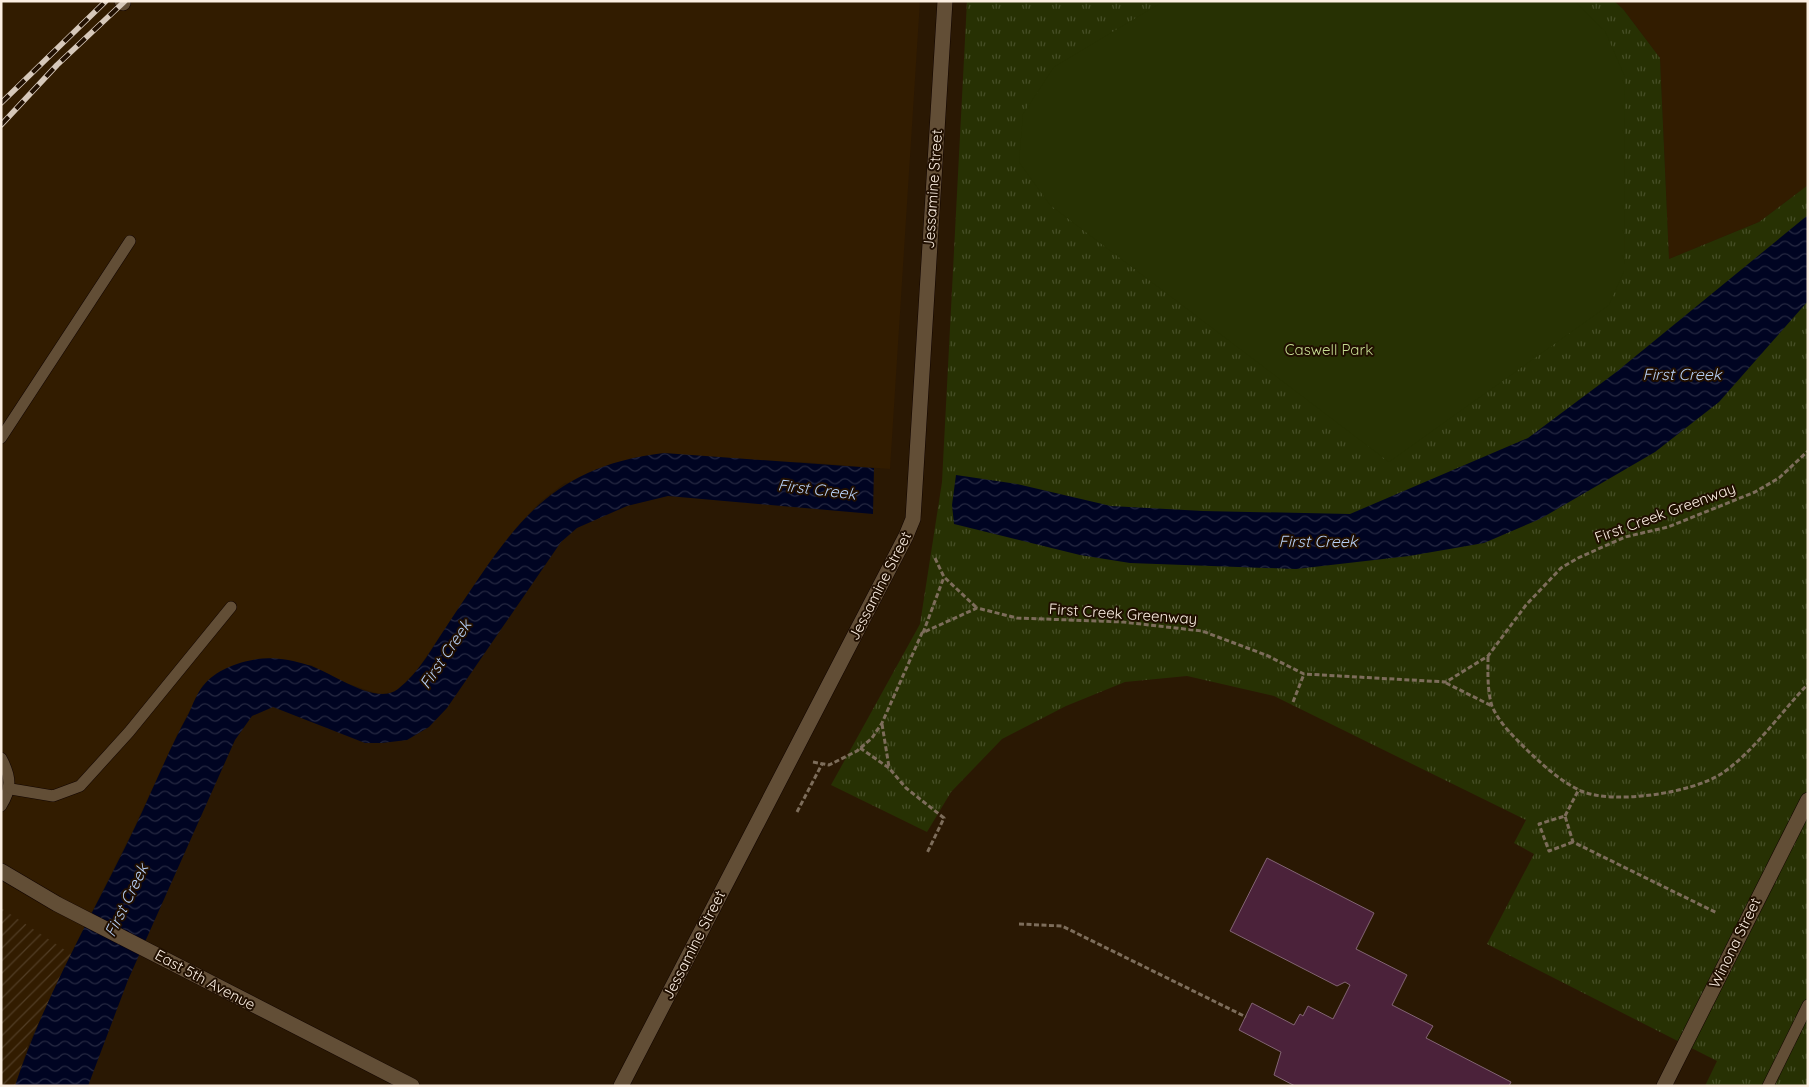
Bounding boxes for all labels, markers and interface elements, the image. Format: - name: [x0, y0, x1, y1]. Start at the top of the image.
- street label: Jessamine Street: [919, 129, 946, 249]
- park label: Caswell Park: [1285, 340, 1373, 359]
- water label: First Creek: [1643, 364, 1723, 384]
- water label: First Creek: [777, 474, 859, 504]
- street label: First Creek Greenway: [1592, 478, 1738, 547]
- street label: Jessamine Street: [844, 528, 915, 643]
- water label: First Creek: [1279, 531, 1359, 551]
- street label: First Creek Greenway: [1048, 599, 1198, 628]
- water label: First Creek: [415, 615, 476, 692]
- water label: First Creek: [100, 859, 153, 940]
- street label: Jessamine Street: [658, 887, 729, 1002]
- street label: Winona Street: [1704, 894, 1765, 991]
- street label: East 5th Avenue: [152, 945, 259, 1014]

